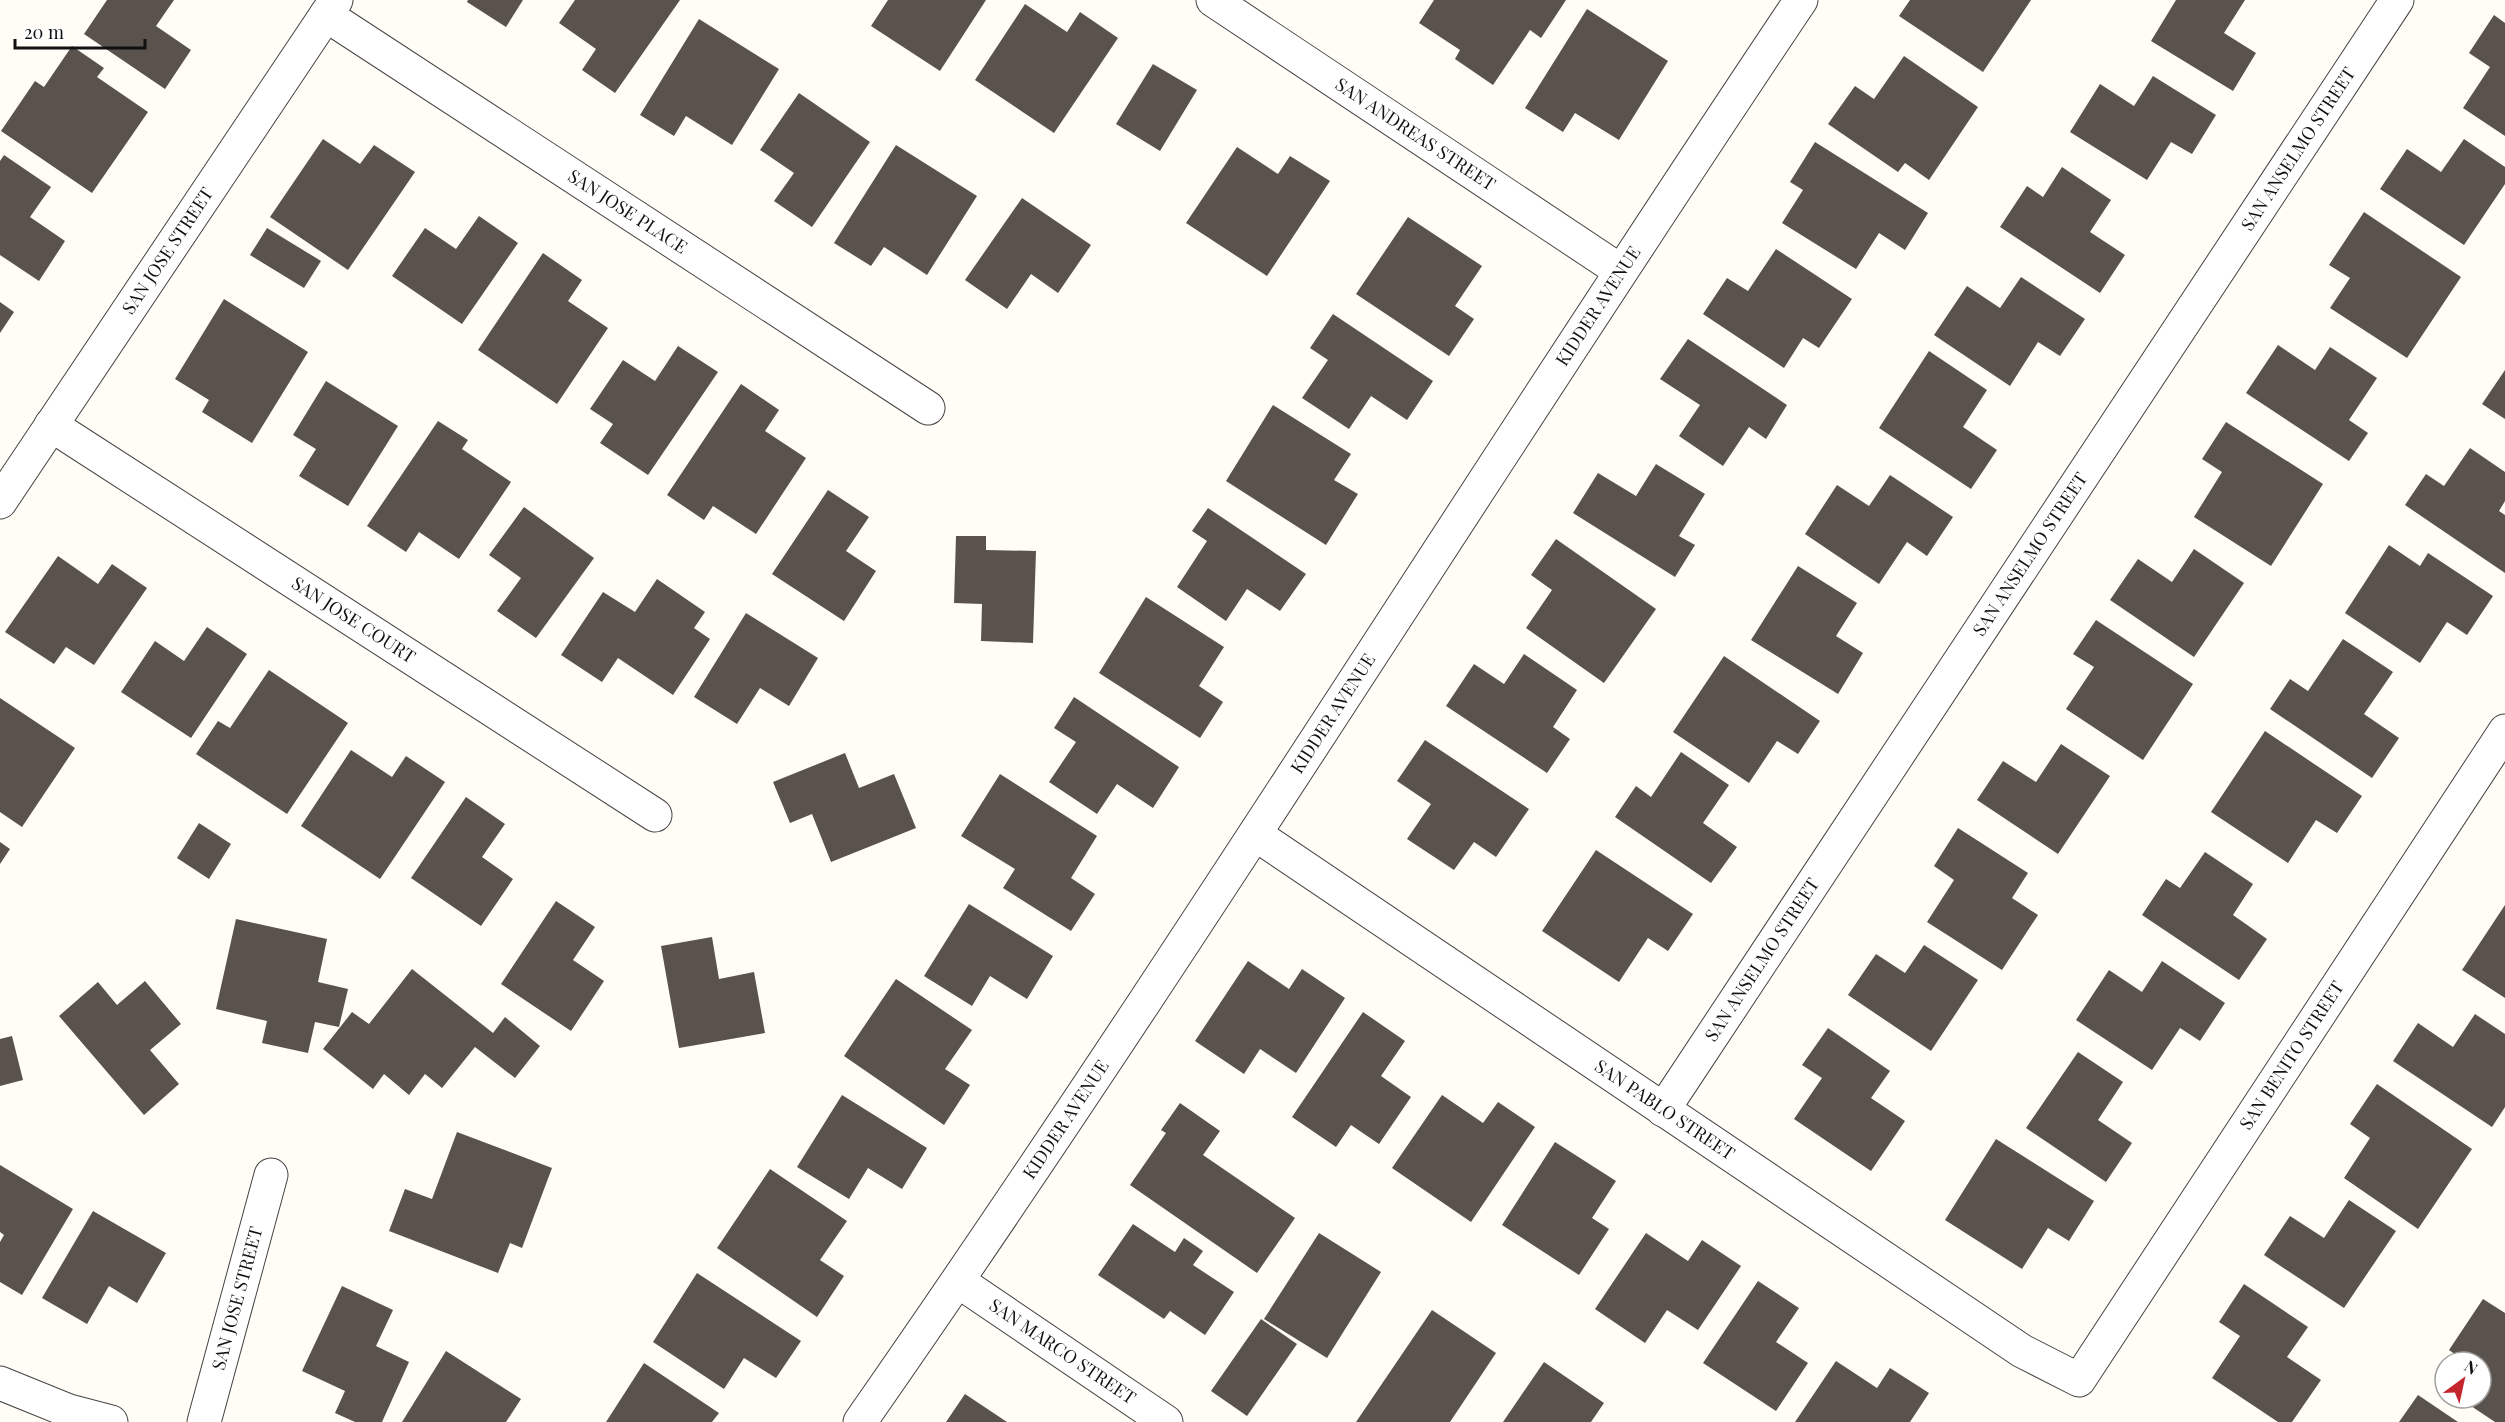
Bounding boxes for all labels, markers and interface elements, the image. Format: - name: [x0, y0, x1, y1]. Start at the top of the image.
- scale bar: [15, 12, 146, 50]
- text: 20 m: [24, 20, 64, 44]
- street label: SAN ANSELMO STREET: [2235, 62, 2360, 235]
- street label: SAN ANDREAS STREET: [1331, 72, 1501, 196]
- street label: SAN JOSE PLACE: [564, 163, 692, 259]
- street label: SAN JOSE STREET: [116, 182, 218, 319]
- street label: KIDDER AVENUE: [1550, 241, 1646, 370]
- street label: SAN ANSELMO STREET: [1967, 468, 2092, 640]
- street label: SAN JOSE COURT: [288, 571, 420, 668]
- street label: KIDDER AVENUE: [1285, 648, 1380, 778]
- street label: SAN ANSELMO STREET: [1699, 873, 1824, 1046]
- street label: SAN BENITO STREET: [2233, 976, 2349, 1134]
- street label: SAN PABLO STREET: [1591, 1054, 1740, 1165]
- street label: KIDDER AVENUE: [1017, 1055, 1114, 1183]
- street label: SAN JOSE STREET: [206, 1224, 267, 1373]
- street label: SAN MARCO STREET: [985, 1293, 1141, 1409]
- north arrow: [2433, 1350, 2493, 1410]
- text: N: [2461, 1355, 2482, 1379]

